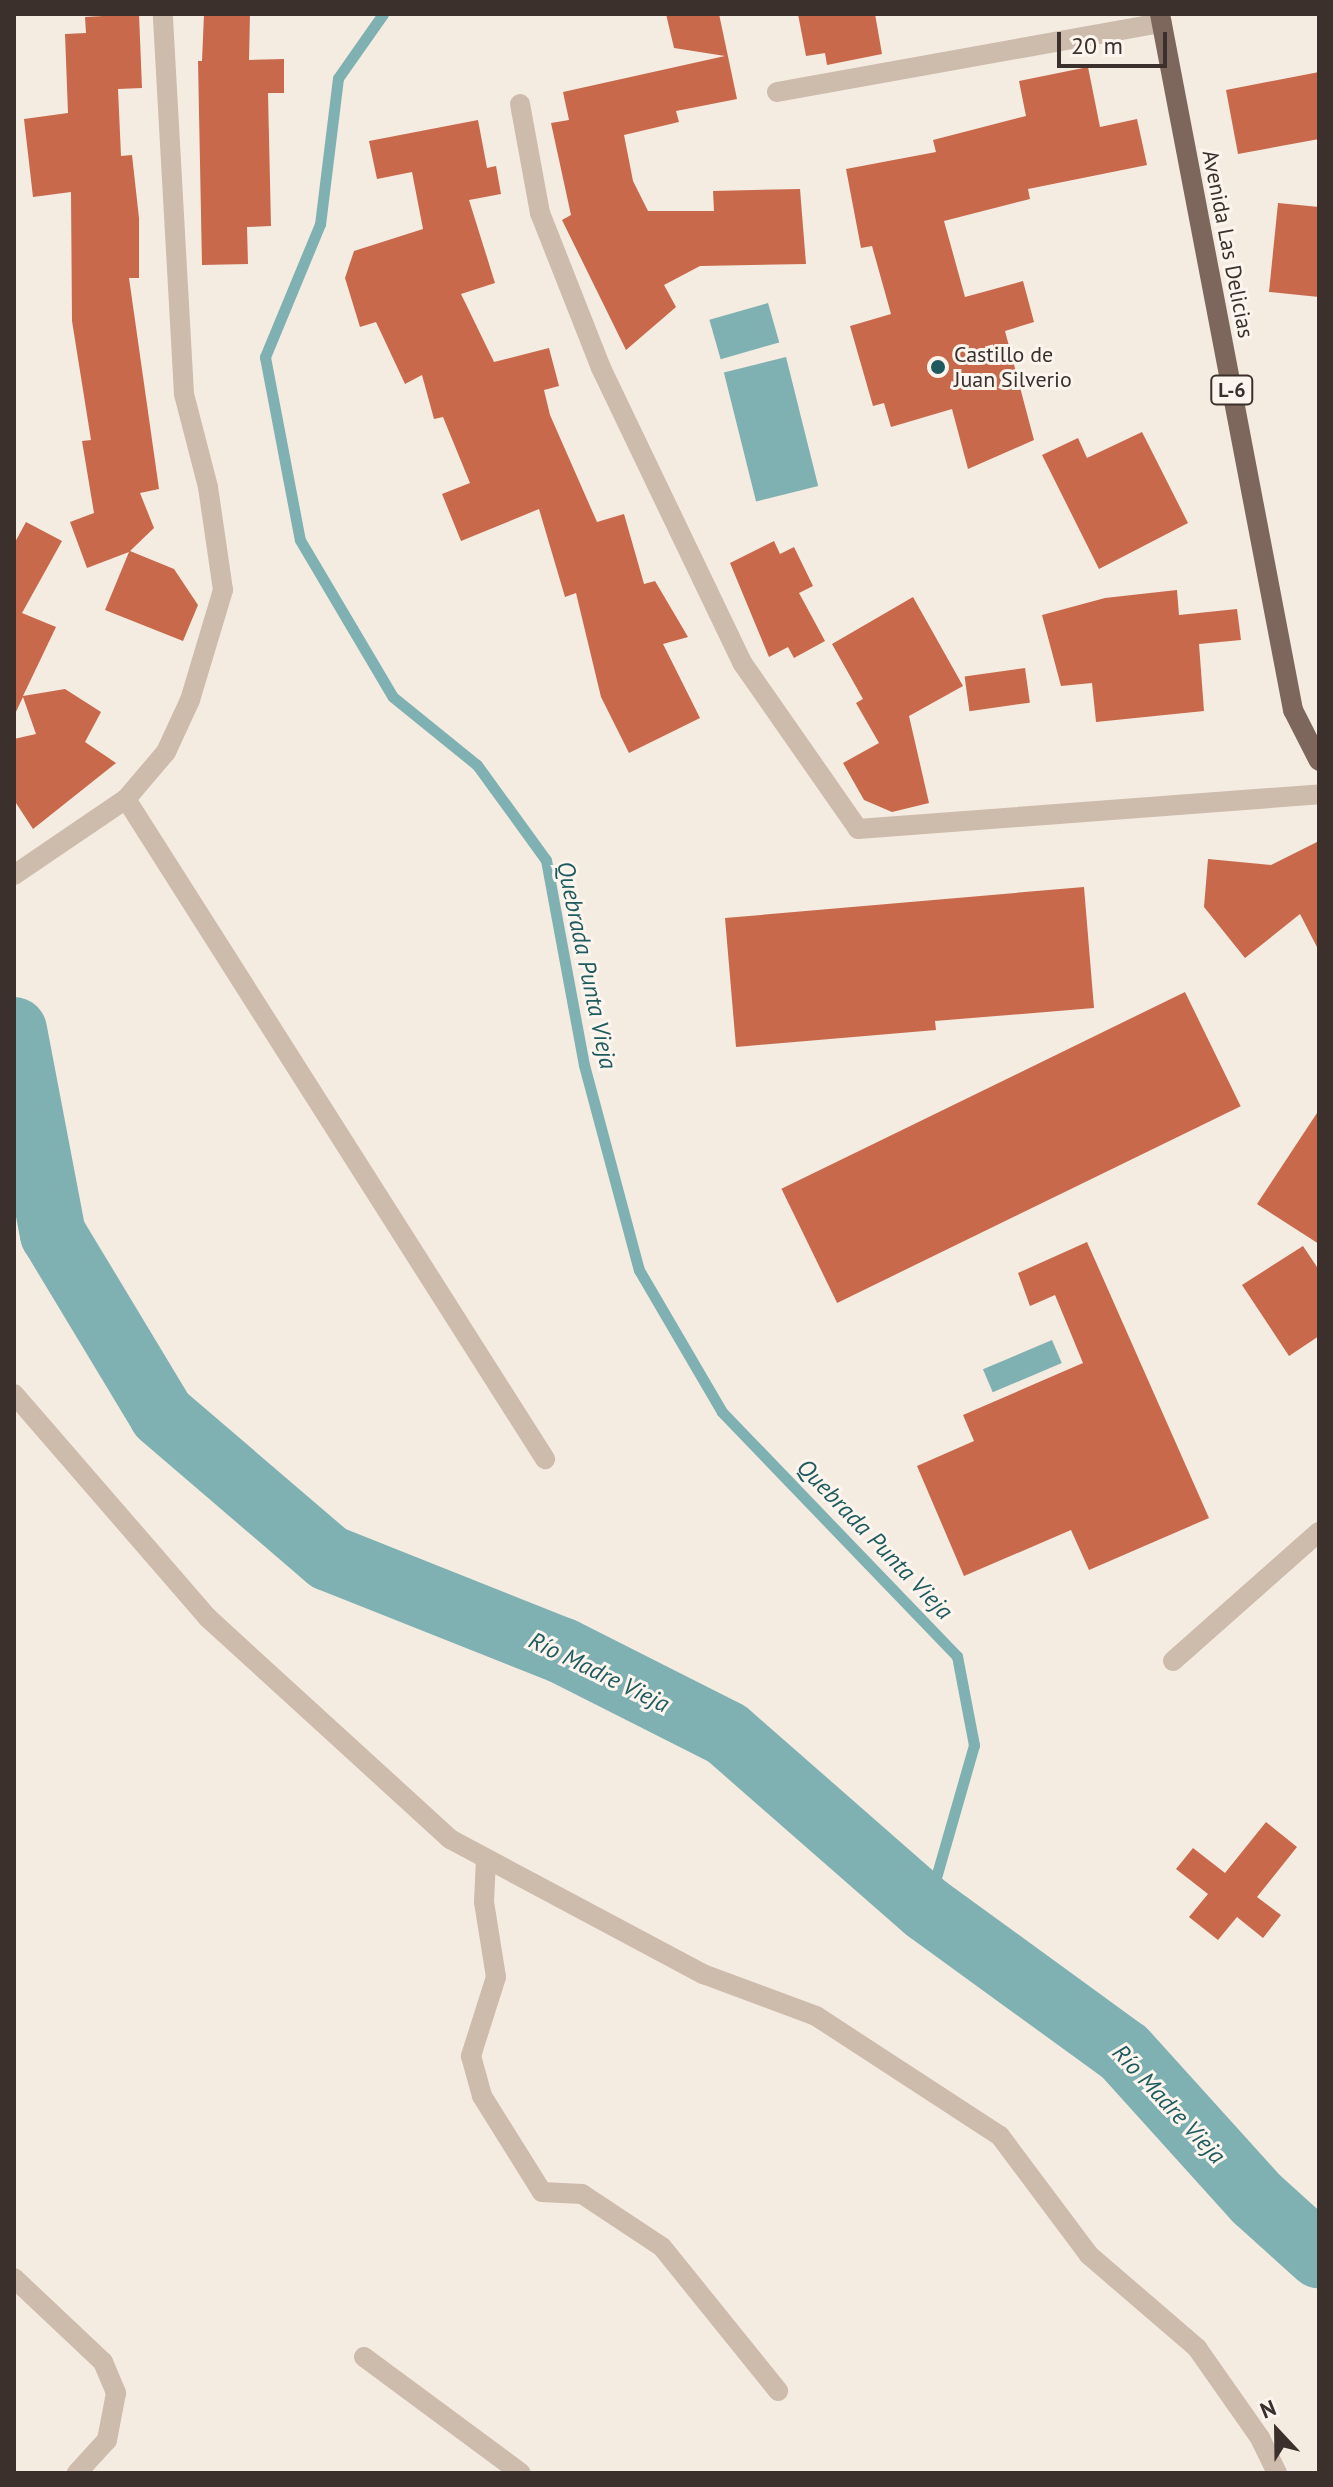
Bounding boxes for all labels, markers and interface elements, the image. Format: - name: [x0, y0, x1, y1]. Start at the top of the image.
- scale bar: [1061, 16, 1171, 66]
- text: 20 m: [1071, 30, 1123, 61]
- street label: Avenida Las Delicias: [1197, 148, 1259, 340]
- place label: Castillo de Juan Silverio: [954, 341, 1072, 392]
- marker: Castillo de Juan Silverio: [929, 358, 947, 376]
- road number: L-6: [1210, 374, 1254, 406]
- water label: Quebrada Punta Vieja: [551, 858, 623, 1072]
- water label: Quebrada Punta Vieja: [791, 1453, 959, 1625]
- water label: Río Madre Vieja: [524, 1625, 674, 1719]
- water label: Río Madre Vieja: [1106, 2038, 1232, 2170]
- north arrow: [1237, 2391, 1317, 2471]
- text: N: [1256, 2393, 1280, 2424]

